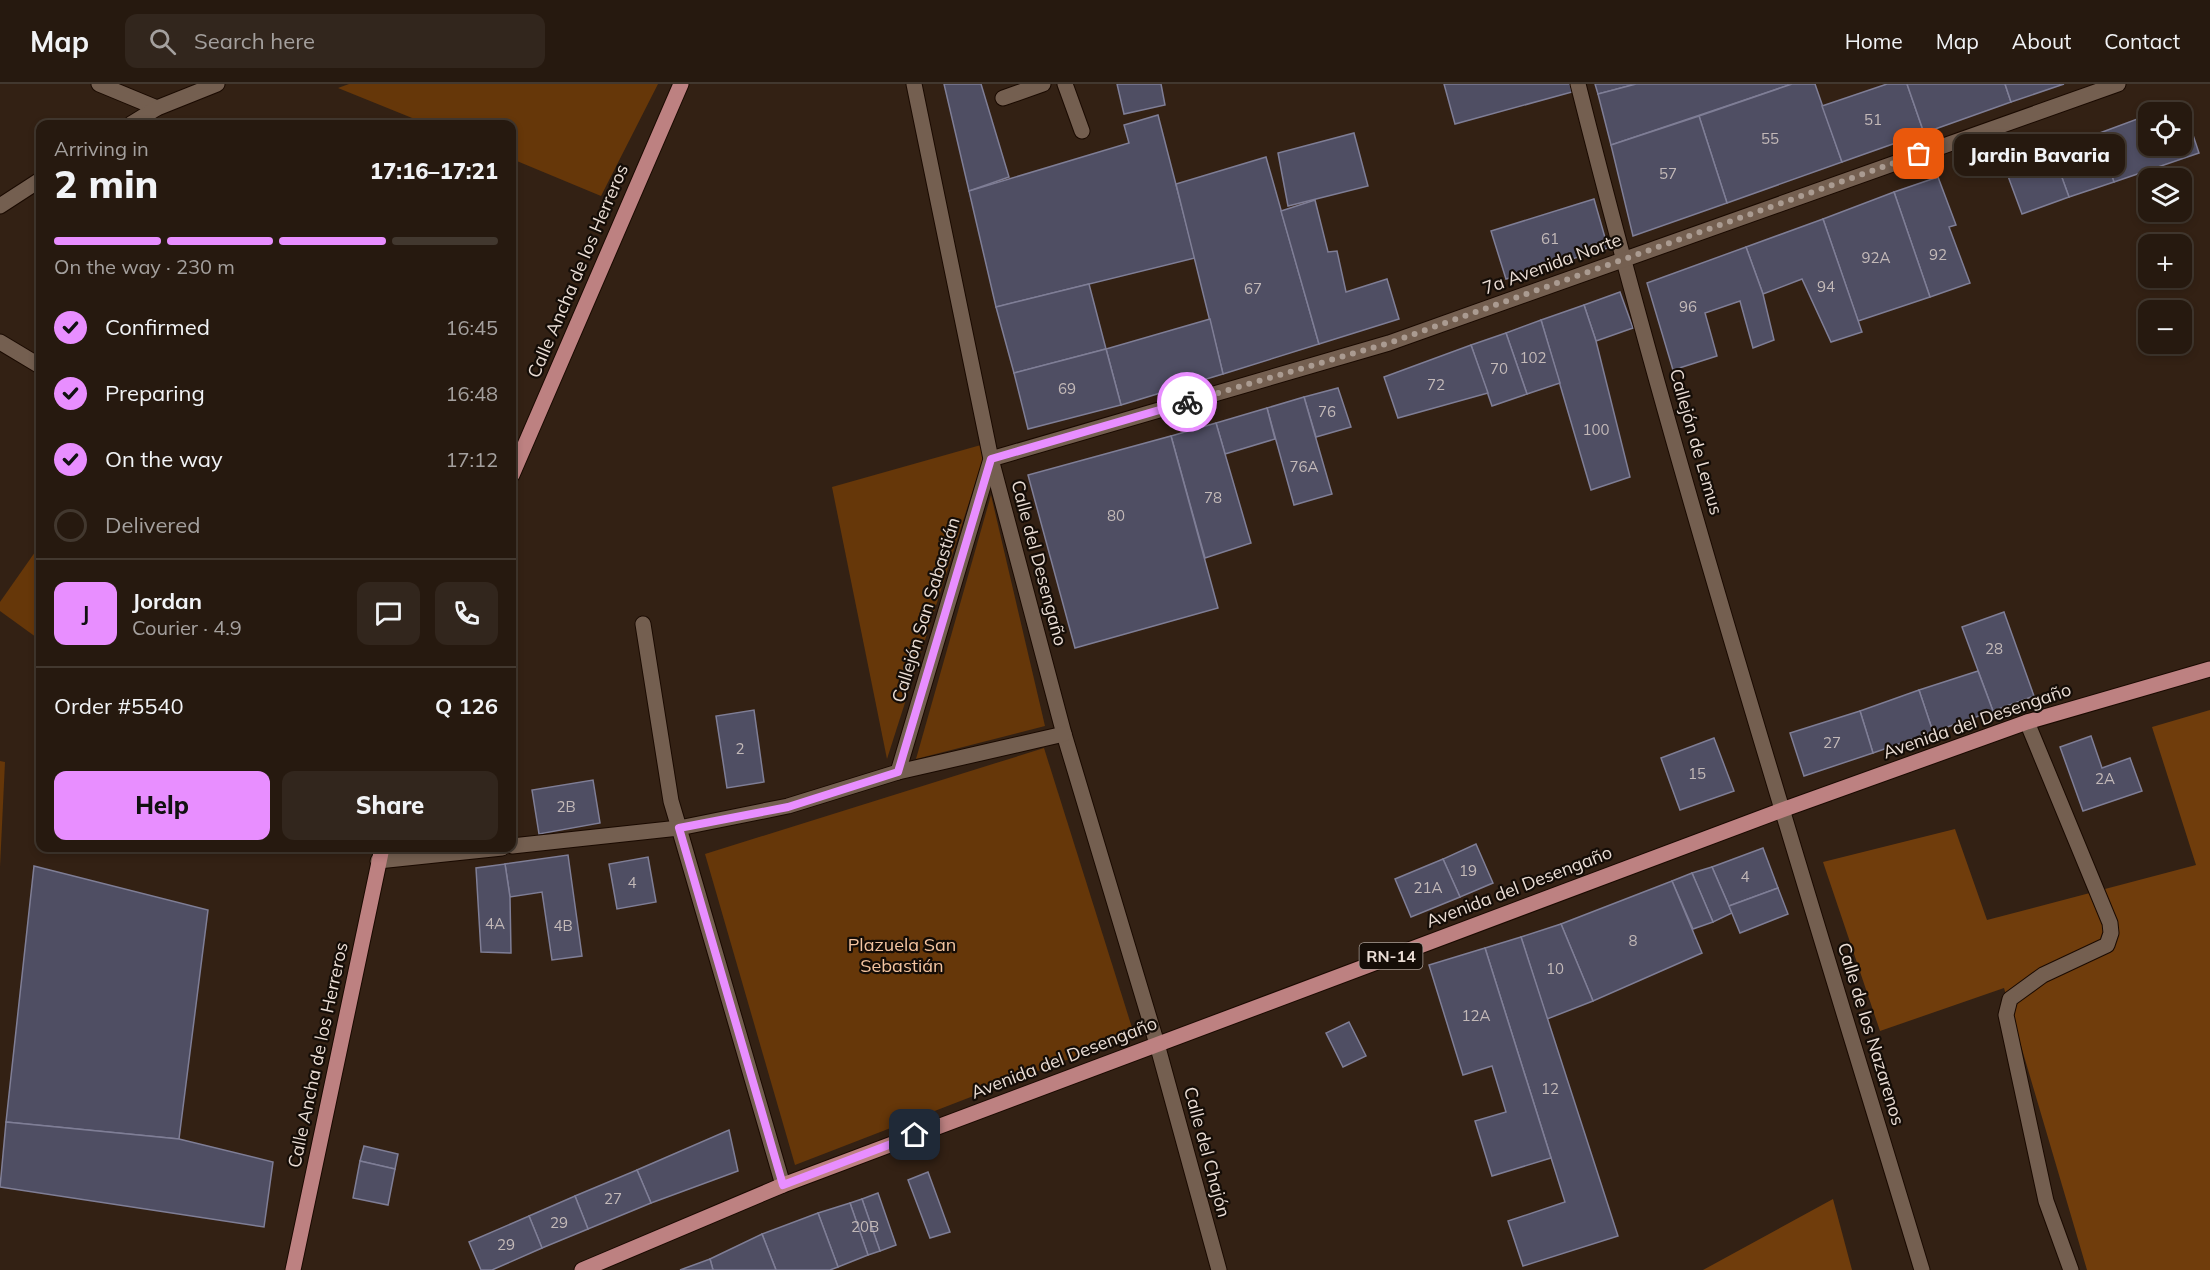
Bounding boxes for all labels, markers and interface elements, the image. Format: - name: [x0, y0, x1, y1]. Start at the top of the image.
- search box: [125, 14, 545, 68]
- text: Map: [30, 24, 89, 59]
- icon: search: [146, 25, 179, 58]
- text: Search here: [194, 27, 315, 55]
- text: Home: [1845, 28, 1903, 54]
- text: Map: [1936, 28, 1979, 54]
- text: About: [2012, 28, 2071, 54]
- text: Contact: [2104, 28, 2180, 54]
- map controls: [2138, 102, 2192, 354]
- button: locate: [2138, 102, 2192, 156]
- house number: 51: [1864, 110, 1882, 129]
- pin: [1893, 128, 1944, 179]
- house number: 55: [1761, 129, 1779, 148]
- callout: Jardin Bavaria: [1955, 133, 2126, 175]
- text: Arriving in: [54, 136, 149, 161]
- icon: bag: [1902, 137, 1935, 170]
- text: Jardin Bavaria: [1969, 142, 2110, 167]
- text: 17:16–17:21: [370, 157, 498, 185]
- text: 2 min: [54, 159, 159, 208]
- street label: Calle Ancha de los Herreros: [522, 160, 633, 381]
- house number: 57: [1659, 164, 1677, 183]
- button: layers: [2138, 168, 2192, 222]
- street label: 7a Avenida Norte: [1479, 228, 1624, 299]
- house number: 61: [1541, 229, 1559, 248]
- button: +: [2138, 234, 2192, 288]
- house number: 92: [1929, 245, 1947, 264]
- house number: 92A: [1861, 248, 1891, 267]
- text: On the way · 230 m: [54, 254, 235, 279]
- house number: 94: [1817, 277, 1835, 296]
- house number: 67: [1244, 279, 1262, 298]
- house number: 96: [1679, 297, 1697, 316]
- button: −: [2138, 300, 2192, 354]
- icon: check: [54, 311, 87, 344]
- text: Confirmed: [105, 313, 210, 341]
- text: 16:45: [445, 315, 498, 340]
- house number: 102: [1519, 348, 1547, 367]
- house number: 70: [1490, 359, 1508, 378]
- street label: Callejón de Lemus: [1665, 366, 1728, 518]
- courier: [1157, 372, 1217, 432]
- house number: 72: [1427, 375, 1445, 394]
- icon: check: [54, 377, 87, 410]
- text: Preparing: [105, 379, 205, 407]
- house number: 69: [1058, 379, 1076, 398]
- text: 16:48: [445, 381, 498, 406]
- icon: bike: [1171, 386, 1204, 419]
- house number: 76: [1318, 402, 1336, 421]
- house number: 100: [1582, 420, 1610, 439]
- icon: check: [54, 443, 87, 476]
- text: On the way: [105, 445, 223, 473]
- text: 17:12: [445, 447, 498, 472]
- house number: 76A: [1289, 457, 1319, 476]
- street label: Calle del Desengaño: [1006, 478, 1073, 648]
- house number: 78: [1204, 488, 1222, 507]
- house number: 80: [1107, 506, 1125, 525]
- text: Delivered: [105, 511, 200, 539]
- street label: Callejón San Sabastián: [886, 514, 965, 705]
- button: chat: [357, 582, 420, 645]
- button: phone: [435, 582, 498, 645]
- text: Jordan: [132, 587, 202, 615]
- text: J: [82, 599, 89, 627]
- text: Courier · 4.9: [132, 615, 242, 640]
- house number: 28: [1985, 639, 2003, 658]
- street label: Avenida del Desengaño: [1880, 677, 2074, 764]
- text: Order #5540: [54, 692, 184, 720]
- text: Q 126: [435, 692, 498, 720]
- house number: 27: [1823, 733, 1841, 752]
- house number: 2: [735, 739, 745, 758]
- house number: 15: [1688, 764, 1706, 783]
- house number: 2A: [2095, 769, 2115, 788]
- button: Help: [54, 771, 270, 840]
- button: Share: [282, 771, 498, 840]
- house number: 2B: [556, 797, 576, 816]
- street label: Avenida del Desengaño: [1422, 840, 1615, 933]
- house number: 19: [1459, 861, 1477, 880]
- house number: 4: [1740, 867, 1750, 886]
- house number: 4: [627, 873, 637, 892]
- house number: 21A: [1413, 878, 1443, 897]
- house number: 4A: [485, 914, 505, 933]
- house number: 4B: [553, 916, 573, 935]
- house number: 8: [1628, 931, 1638, 950]
- park label: Plazuela San Sebastián: [848, 933, 956, 977]
- street label: Calle Ancha de los Herreros: [282, 940, 353, 1170]
- street label: Calle de los Nazarenos: [1833, 940, 1910, 1128]
- road number: RN-14: [1360, 943, 1422, 969]
- house number: 10: [1546, 959, 1564, 978]
- house number: 12A: [1461, 1006, 1491, 1025]
- street label: Avenida del Desengaño: [967, 1011, 1160, 1104]
- house number: 12: [1541, 1079, 1559, 1098]
- street label: Calle del Chajón: [1179, 1084, 1236, 1220]
- pin: [889, 1109, 940, 1160]
- icon: home: [898, 1118, 931, 1151]
- house number: 27: [604, 1189, 622, 1208]
- house number: 29: [550, 1213, 568, 1232]
- house number: 20B: [851, 1217, 879, 1236]
- house number: 29: [497, 1235, 515, 1254]

